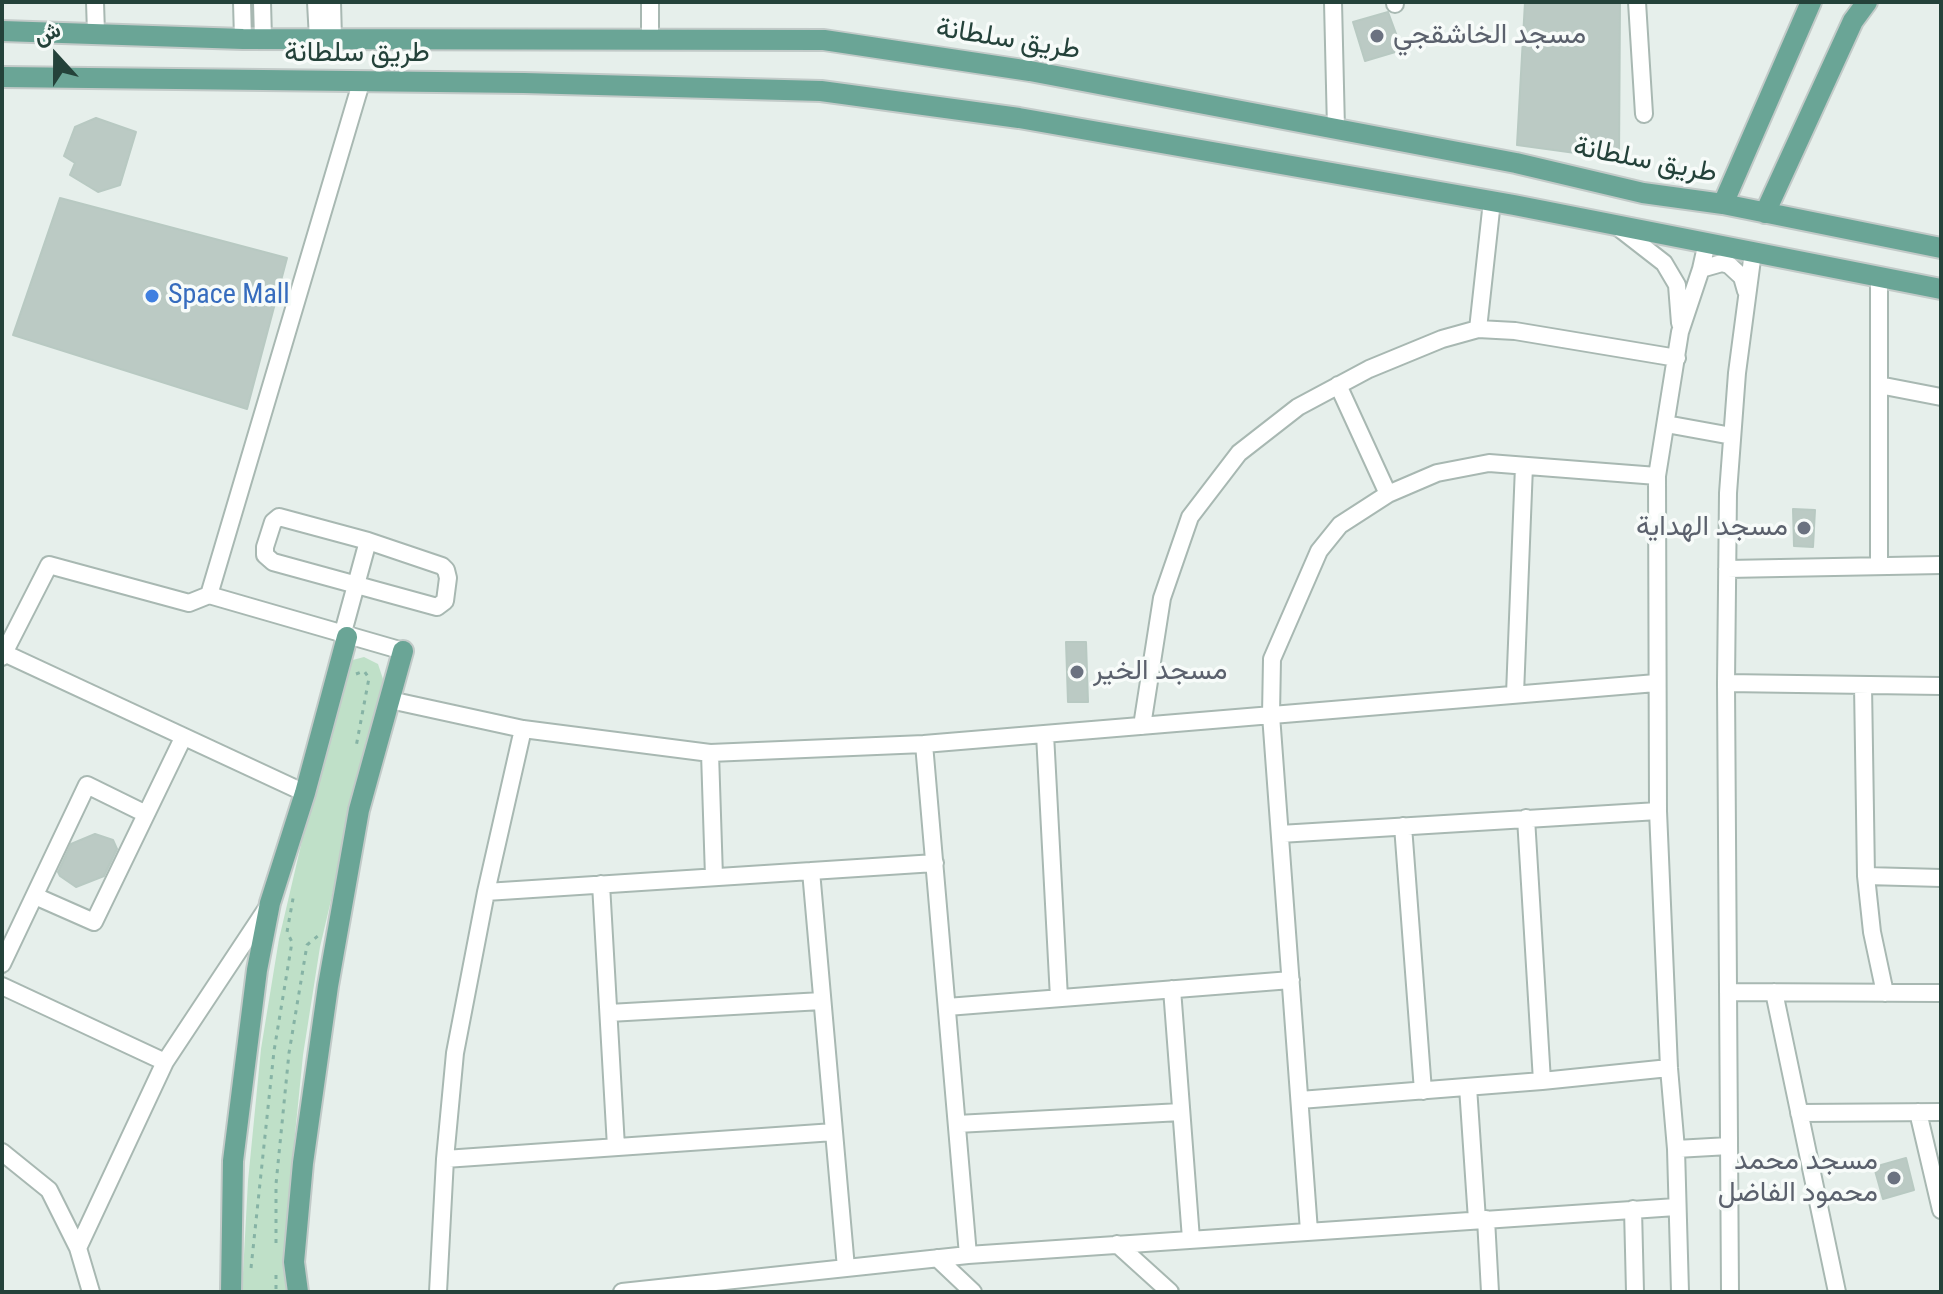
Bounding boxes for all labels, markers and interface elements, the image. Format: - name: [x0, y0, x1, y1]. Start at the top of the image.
- street label: طريق سلطانة: [934, 12, 1082, 68]
- north arrow: [16, 16, 96, 96]
- text: ش: [30, 17, 64, 50]
- place label: مسجد الخاشقجي: [1393, 19, 1586, 53]
- marker: مسجد الخاشقجي: [1368, 27, 1386, 45]
- street label: طريق سلطانة: [284, 37, 430, 71]
- street label: طريق سلطانة: [1570, 131, 1720, 191]
- place label: Space Mall: [168, 279, 290, 313]
- marker: Space Mall: [143, 287, 161, 305]
- place label: مسجد الهداية: [1636, 511, 1788, 545]
- marker: مسجد الهداية: [1795, 519, 1813, 537]
- place label: مسجد الخير: [1093, 655, 1228, 689]
- marker: مسجد الخير: [1068, 663, 1086, 681]
- place label: مسجد محمد محمود الفاضل: [1718, 1145, 1878, 1211]
- marker: مسجد محمد محمود الفاضل: [1885, 1169, 1903, 1187]

